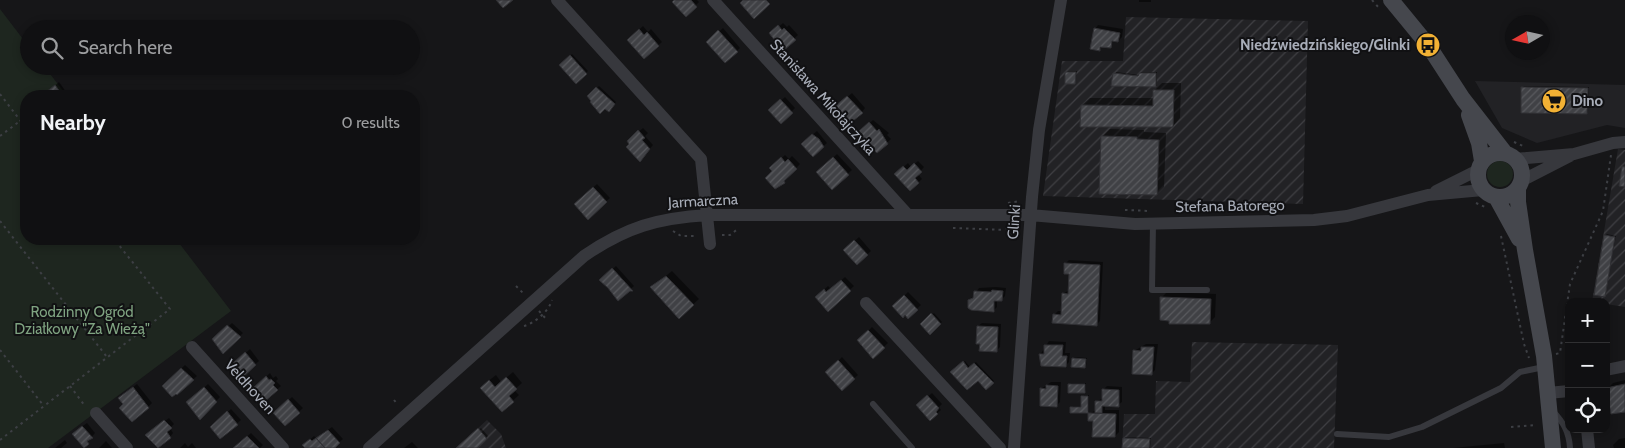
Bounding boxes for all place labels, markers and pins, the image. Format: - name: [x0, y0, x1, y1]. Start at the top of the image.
- bus stop icon: Niedźwiedzińskiego/Glinki: [1415, 32, 1441, 58]
- place label: Niedźwiedzińskiego/Glinki: [1240, 36, 1410, 54]
- supermarket icon: Dino: [1541, 88, 1567, 114]
- place label: Dino: [1572, 92, 1604, 110]

